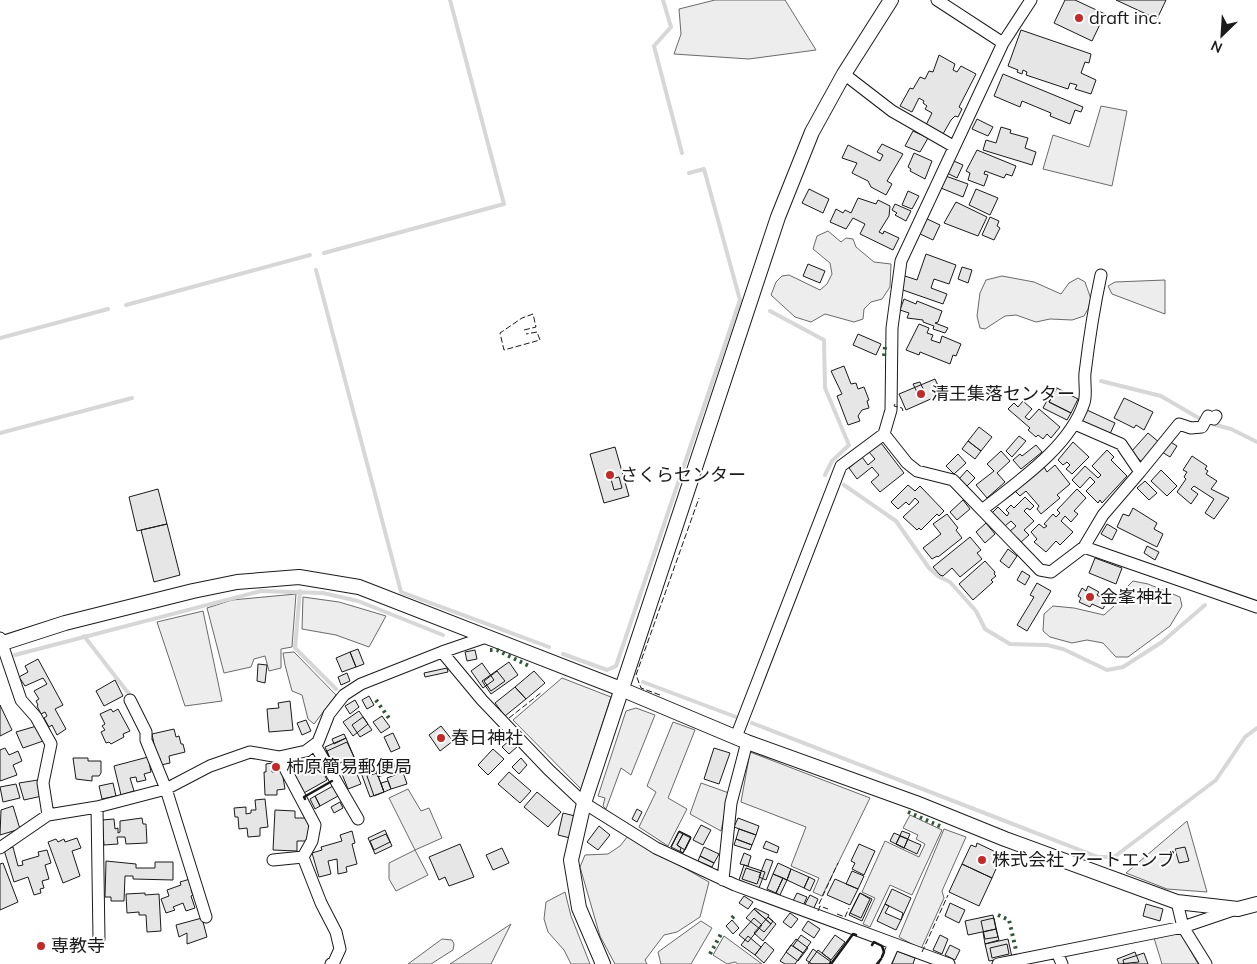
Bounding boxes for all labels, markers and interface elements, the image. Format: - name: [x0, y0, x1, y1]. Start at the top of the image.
- place label: draft inc.: [1089, 6, 1162, 29]
- north arrow: [1197, 10, 1247, 60]
- marker: draft inc.: [1073, 12, 1085, 24]
- text: N: [1208, 36, 1225, 57]
- place label: 清王集落センター: [931, 382, 1075, 405]
- marker: 清王集落センター: [915, 388, 927, 400]
- place label: さくらセンター: [620, 463, 746, 486]
- marker: さくらセンター: [604, 469, 616, 481]
- place label: 金峯神社: [1100, 585, 1172, 608]
- marker: 金峯神社: [1084, 591, 1096, 603]
- place label: 春日神社: [451, 726, 523, 749]
- marker: 春日神社: [435, 732, 447, 744]
- place label: 柿原簡易郵便局: [286, 755, 412, 778]
- marker: 柿原簡易郵便局: [270, 761, 282, 773]
- place label: 株式会社 アートエンブ: [992, 848, 1175, 871]
- marker: 株式会社 アートエンブ: [976, 854, 988, 866]
- place label: 専教寺: [51, 934, 105, 957]
- marker: 専教寺: [35, 940, 47, 952]

